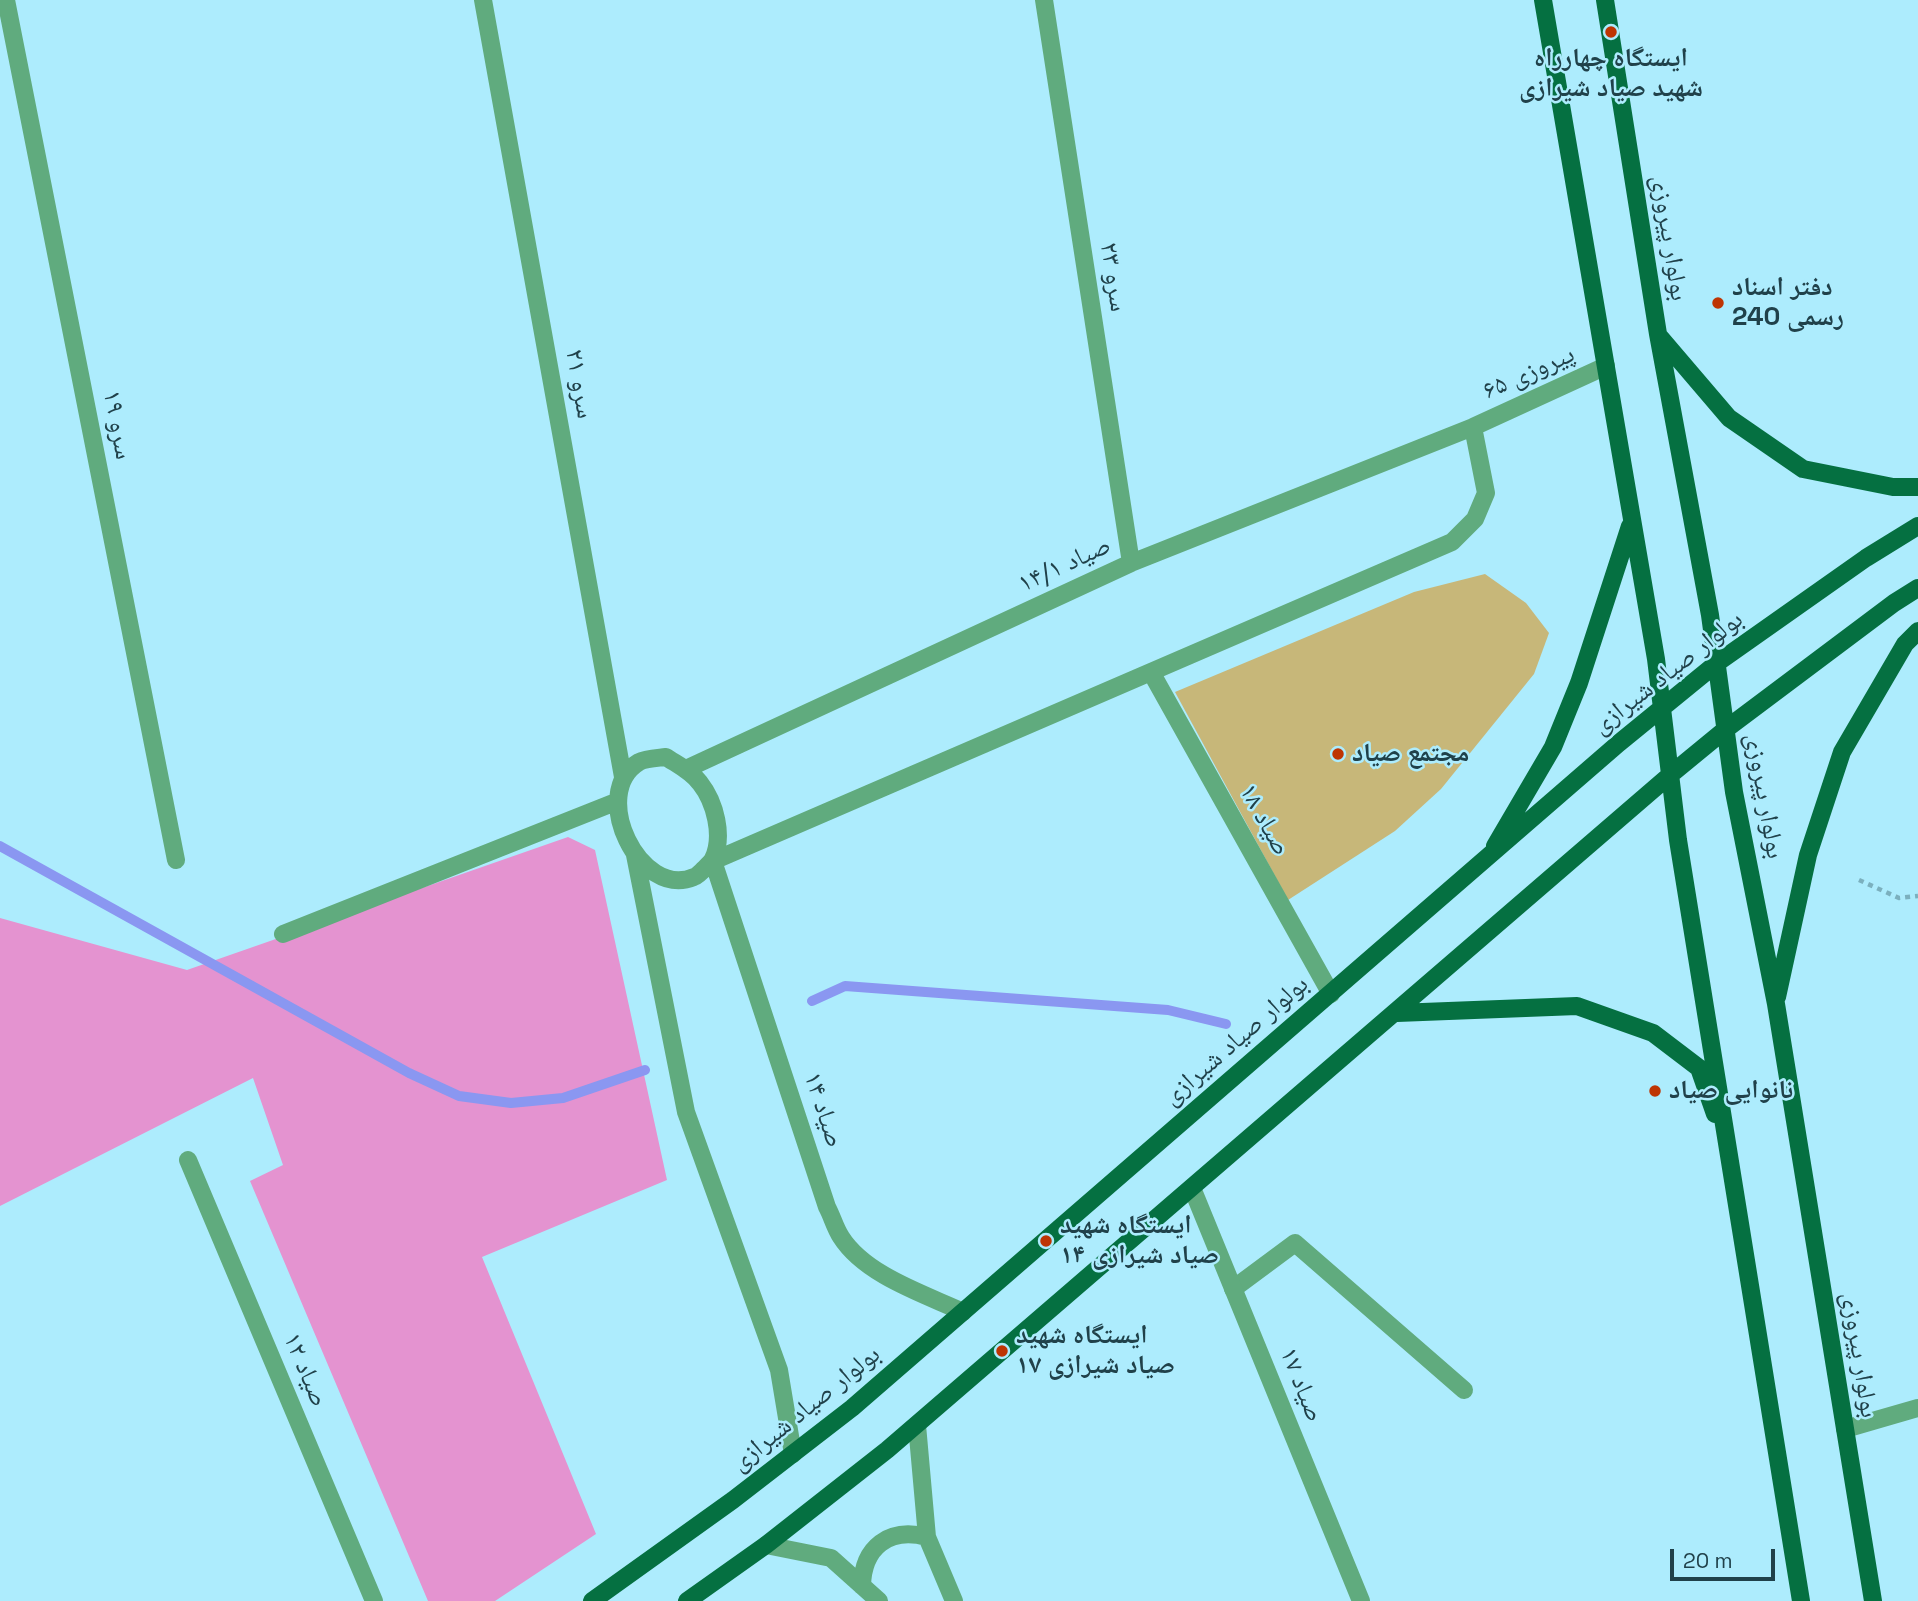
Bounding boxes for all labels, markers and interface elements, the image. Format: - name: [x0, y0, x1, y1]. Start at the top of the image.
- marker: ایستگاه چهارراه شهید صیاد شیرازی: [1603, 24, 1619, 40]
- place label: ایستگاه چهارراه شهید صیاد شیرازی: [1519, 43, 1703, 104]
- street label: بولوار پیروزی: [1644, 173, 1694, 303]
- street label: سرو ۲۳: [1092, 240, 1134, 314]
- place label: دفتر اسناد رسمی 240: [1732, 272, 1844, 334]
- marker: دفتر اسناد رسمی 240: [1710, 295, 1726, 311]
- street label: پیروزی ۶۵: [1478, 339, 1580, 407]
- street label: سرو ۲۱: [558, 347, 600, 421]
- street label: سرو ۱۹: [95, 388, 139, 462]
- street label: صیاد ۱۴/۱: [1014, 530, 1116, 600]
- street label: بولوار صیاد شیرازی: [1586, 604, 1750, 742]
- street label: بولوار پیروزی: [1738, 731, 1790, 861]
- place label: مجتمع صیاد: [1352, 738, 1469, 770]
- marker: مجتمع صیاد: [1330, 746, 1346, 762]
- street label: صیاد ۱۸: [1232, 779, 1296, 861]
- street label: بولوار صیاد شیرازی: [1157, 969, 1315, 1113]
- street label: صیاد ۱۴: [796, 1068, 850, 1152]
- place label: نانوایی صیاد: [1669, 1075, 1793, 1107]
- marker: نانوایی صیاد: [1647, 1083, 1663, 1099]
- place label: ایستگاه شهید صیاد شیرازی ۱۴: [1060, 1210, 1219, 1272]
- marker: ایستگاه شهید صیاد شیرازی ۱۴: [1038, 1233, 1054, 1249]
- street label: بولوار پیروزی: [1834, 1290, 1884, 1420]
- place label: ایستگاه شهید صیاد شیرازی ۱۷: [1016, 1320, 1175, 1382]
- street label: صیاد ۱۲: [276, 1328, 334, 1412]
- street label: بولوار صیاد شیرازی: [725, 1339, 887, 1479]
- marker: ایستگاه شهید صیاد شیرازی ۱۷: [994, 1343, 1010, 1359]
- street label: صیاد ۱۷: [1272, 1343, 1330, 1427]
- scale bar: [1673, 1534, 1778, 1578]
- text: 20 m: [1683, 1547, 1733, 1574]

